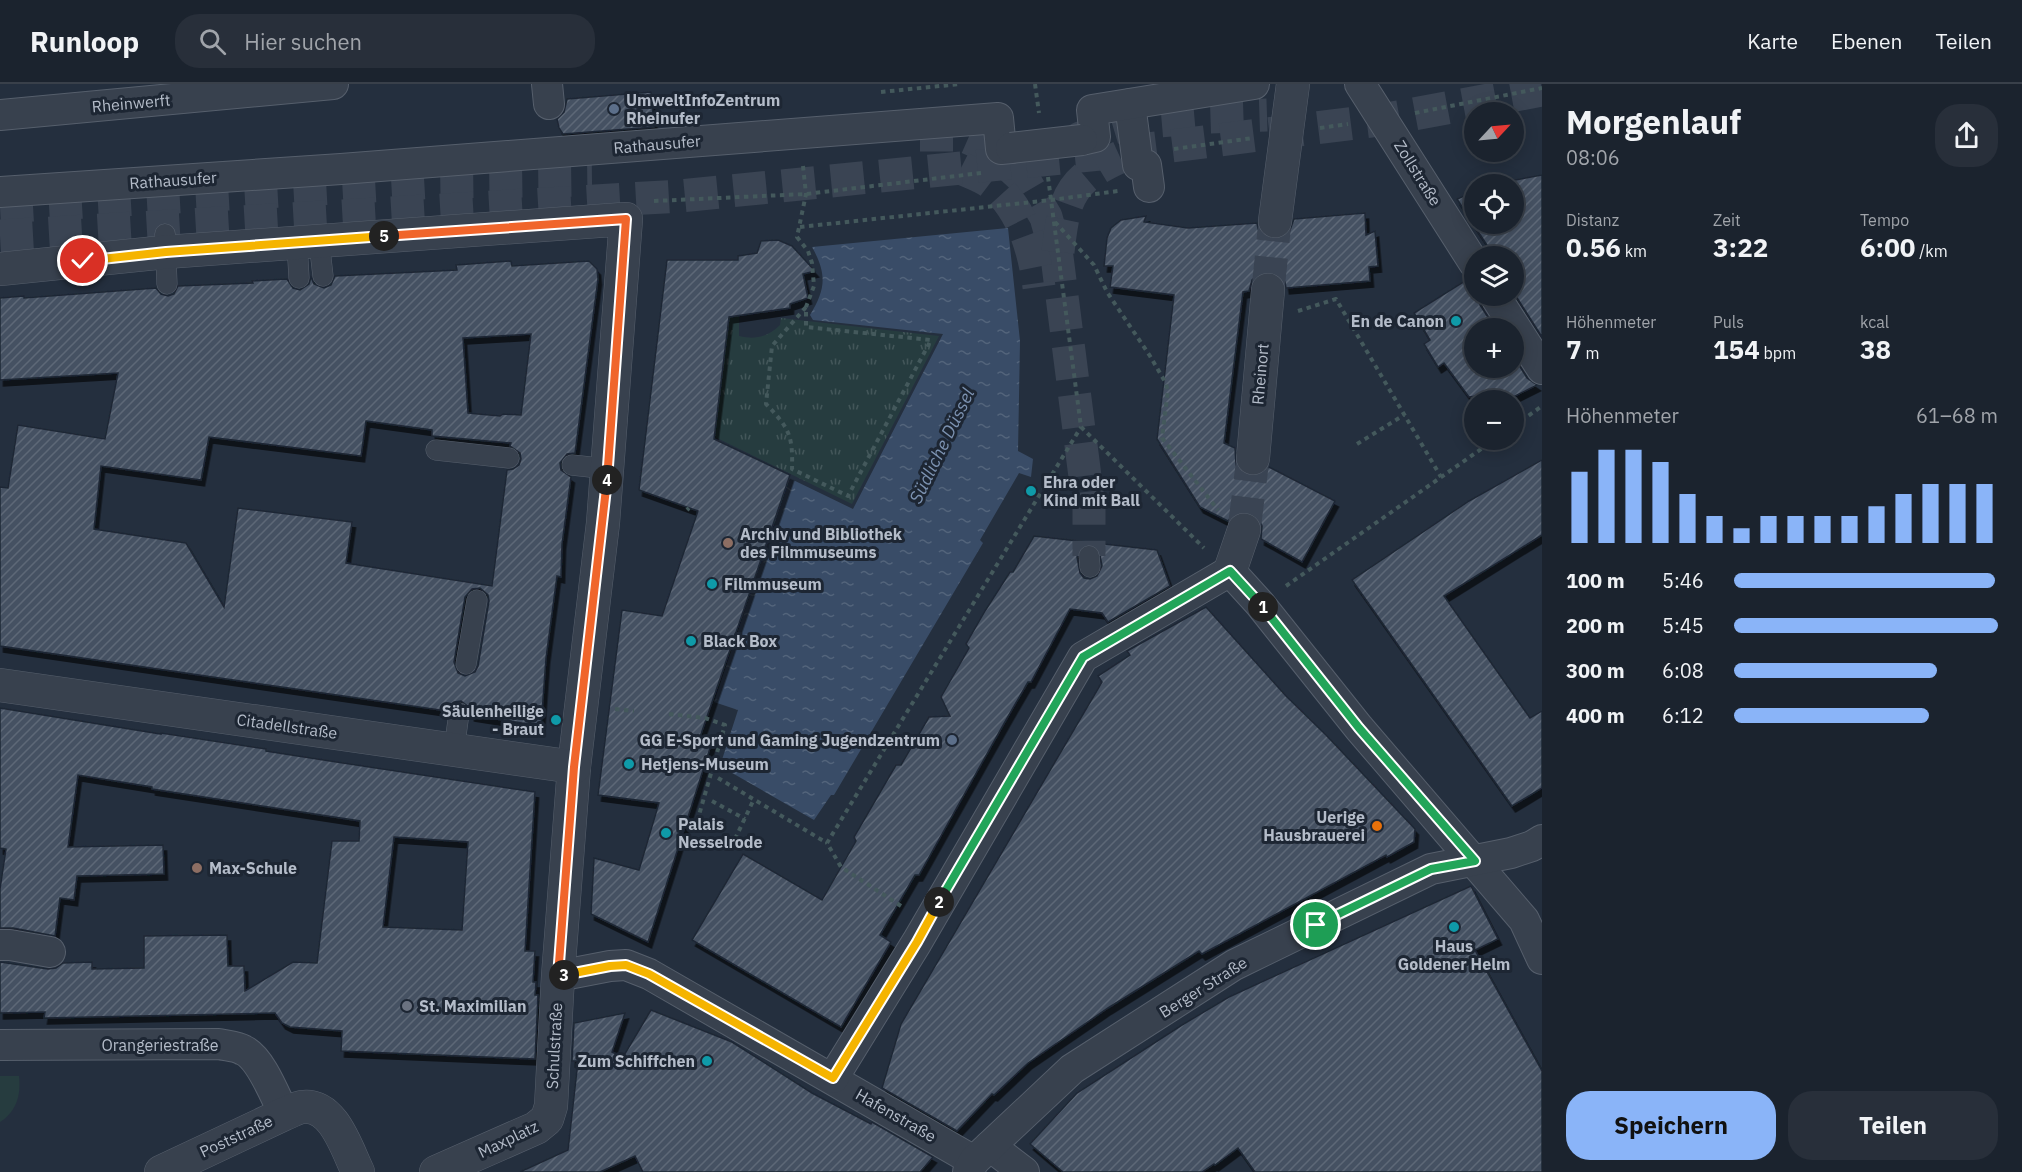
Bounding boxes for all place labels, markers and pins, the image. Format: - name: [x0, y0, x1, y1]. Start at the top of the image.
- place label: UmweltInfoZentrum Rheinufer: [626, 90, 780, 128]
- marker: UmweltInfoZentrum Rheinufer: [607, 102, 621, 116]
- pin: 5: [369, 221, 399, 251]
- pin: [57, 235, 108, 286]
- place label: En de Canon: [1351, 311, 1444, 331]
- marker: En de Canon: [1449, 314, 1463, 328]
- pin: 4: [592, 465, 622, 495]
- place label: Ehra oder Kind mit Ball: [1043, 472, 1140, 510]
- marker: Ehra oder Kind mit Ball: [1024, 484, 1038, 498]
- place label: Archiv und Bibliothek des Filmmuseums: [740, 524, 903, 562]
- marker: Archiv und Bibliothek des Filmmuseums: [721, 536, 735, 550]
- place label: Filmmuseum: [724, 574, 822, 594]
- marker: Filmmuseum: [705, 577, 719, 591]
- pin: 1: [1248, 592, 1278, 622]
- place label: Black Box: [703, 631, 777, 651]
- marker: Black Box: [684, 634, 698, 648]
- place label: Säulenheilige - Braut: [442, 701, 544, 739]
- marker: Säulenheilige - Braut: [549, 713, 563, 727]
- place label: GG E-Sport und Gaming Jugendzentrum: [639, 730, 940, 750]
- marker: GG E-Sport und Gaming Jugendzentrum: [945, 733, 959, 747]
- place label: Hetjens-Museum: [641, 754, 769, 774]
- marker: Hetjens-Museum: [622, 757, 636, 771]
- place label: Uerige Hausbrauerei: [1263, 807, 1365, 845]
- place label: Palais Nesselrode: [678, 814, 763, 852]
- marker: Uerige Hausbrauerei: [1370, 819, 1384, 833]
- marker: Palais Nesselrode: [659, 826, 673, 840]
- place label: Max-Schule: [209, 858, 297, 878]
- marker: Max-Schule: [190, 861, 204, 875]
- pin: 2: [924, 887, 954, 917]
- pin: [1290, 899, 1341, 950]
- marker: Haus Goldener Helm: [1447, 920, 1461, 934]
- place label: Haus Goldener Helm: [1398, 936, 1510, 974]
- pin: 3: [549, 960, 579, 990]
- place label: St. Maximilian: [419, 996, 526, 1016]
- marker: St. Maximilian: [400, 999, 414, 1013]
- place label: Zum Schiffchen: [577, 1051, 695, 1071]
- marker: Zum Schiffchen: [700, 1054, 714, 1068]

